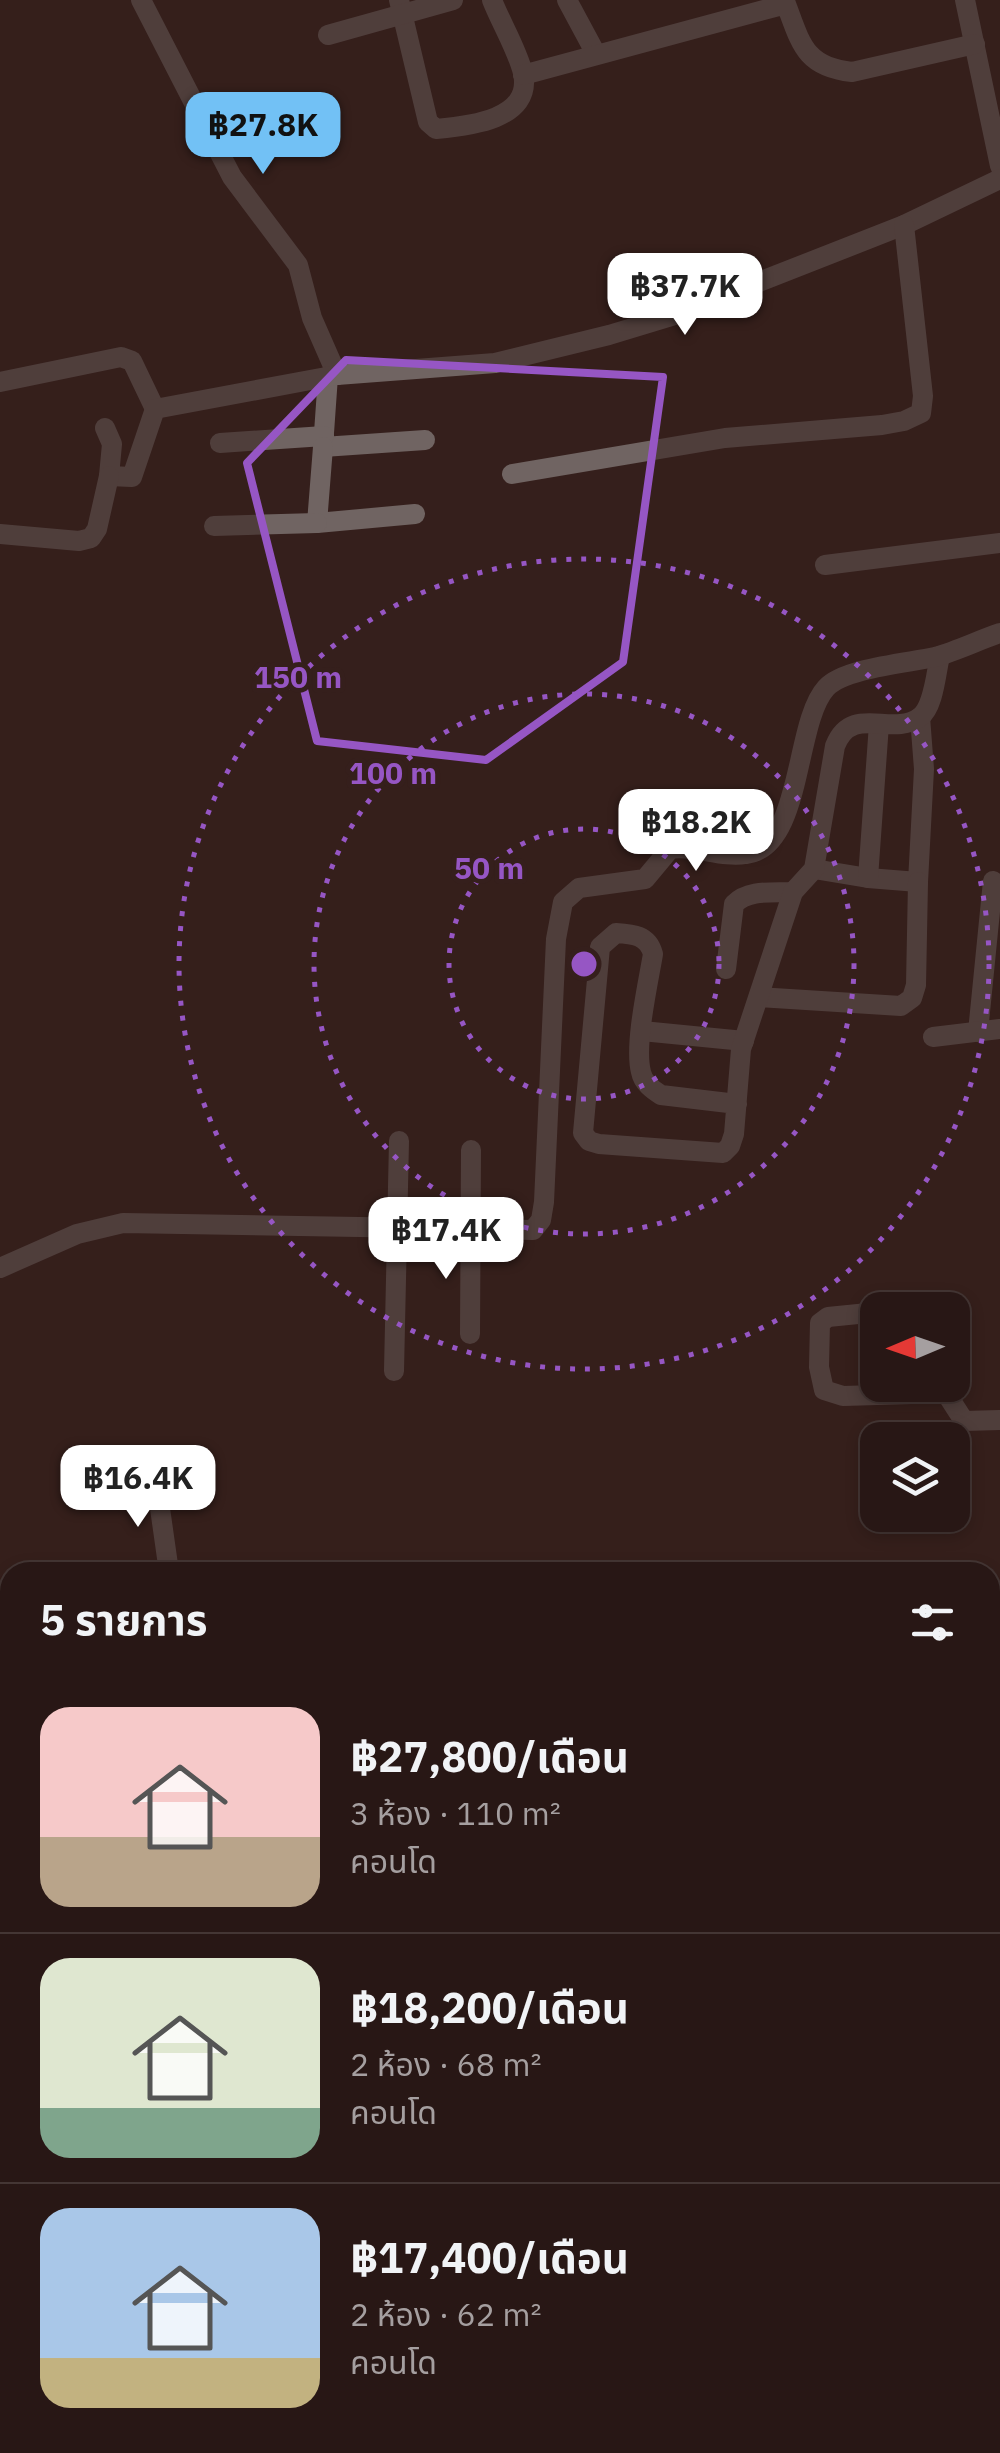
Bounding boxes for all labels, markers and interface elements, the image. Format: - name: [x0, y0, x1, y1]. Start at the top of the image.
- pin: ฿27.8K: [182, 92, 344, 177]
- text: ฿27.8K: [207, 103, 319, 145]
- pin: ฿37.7K: [604, 253, 766, 338]
- text: ฿37.7K: [629, 264, 741, 306]
- text: 150 m: [254, 657, 342, 696]
- text: 100 m: [349, 753, 437, 792]
- pin: ฿18.2K: [615, 789, 777, 874]
- text: ฿18.2K: [640, 800, 752, 842]
- text: 50 m: [454, 848, 524, 887]
- centre of rings: [566, 946, 602, 982]
- pin: ฿17.4K: [365, 1197, 527, 1282]
- text: ฿17.4K: [390, 1208, 502, 1250]
- north arrow: [860, 1292, 970, 1402]
- map controls: [860, 1292, 970, 1532]
- button: layers: [860, 1422, 970, 1532]
- pin: ฿16.4K: [57, 1445, 219, 1530]
- text: ฿16.4K: [82, 1456, 194, 1498]
- text: 5 รายการ: [40, 1592, 208, 1647]
- icon: filters: [905, 1595, 960, 1650]
- text: ฿27,800/เดือน: [350, 1729, 629, 1784]
- icon: home: [120, 1747, 240, 1867]
- text: 3 ห้อง · 110 m²: [350, 1792, 561, 1834]
- text: คอนโด: [350, 1840, 437, 1882]
- text: ฿18,200/เดือน: [350, 1980, 629, 2035]
- icon: home: [120, 1998, 240, 2118]
- text: 2 ห้อง · 68 m²: [350, 2043, 542, 2085]
- text: คอนโด: [350, 2091, 437, 2133]
- text: ฿17,400/เดือน: [350, 2230, 629, 2285]
- icon: home: [120, 2248, 240, 2368]
- text: 2 ห้อง · 62 m²: [350, 2293, 542, 2335]
- text: คอนโด: [350, 2341, 437, 2383]

